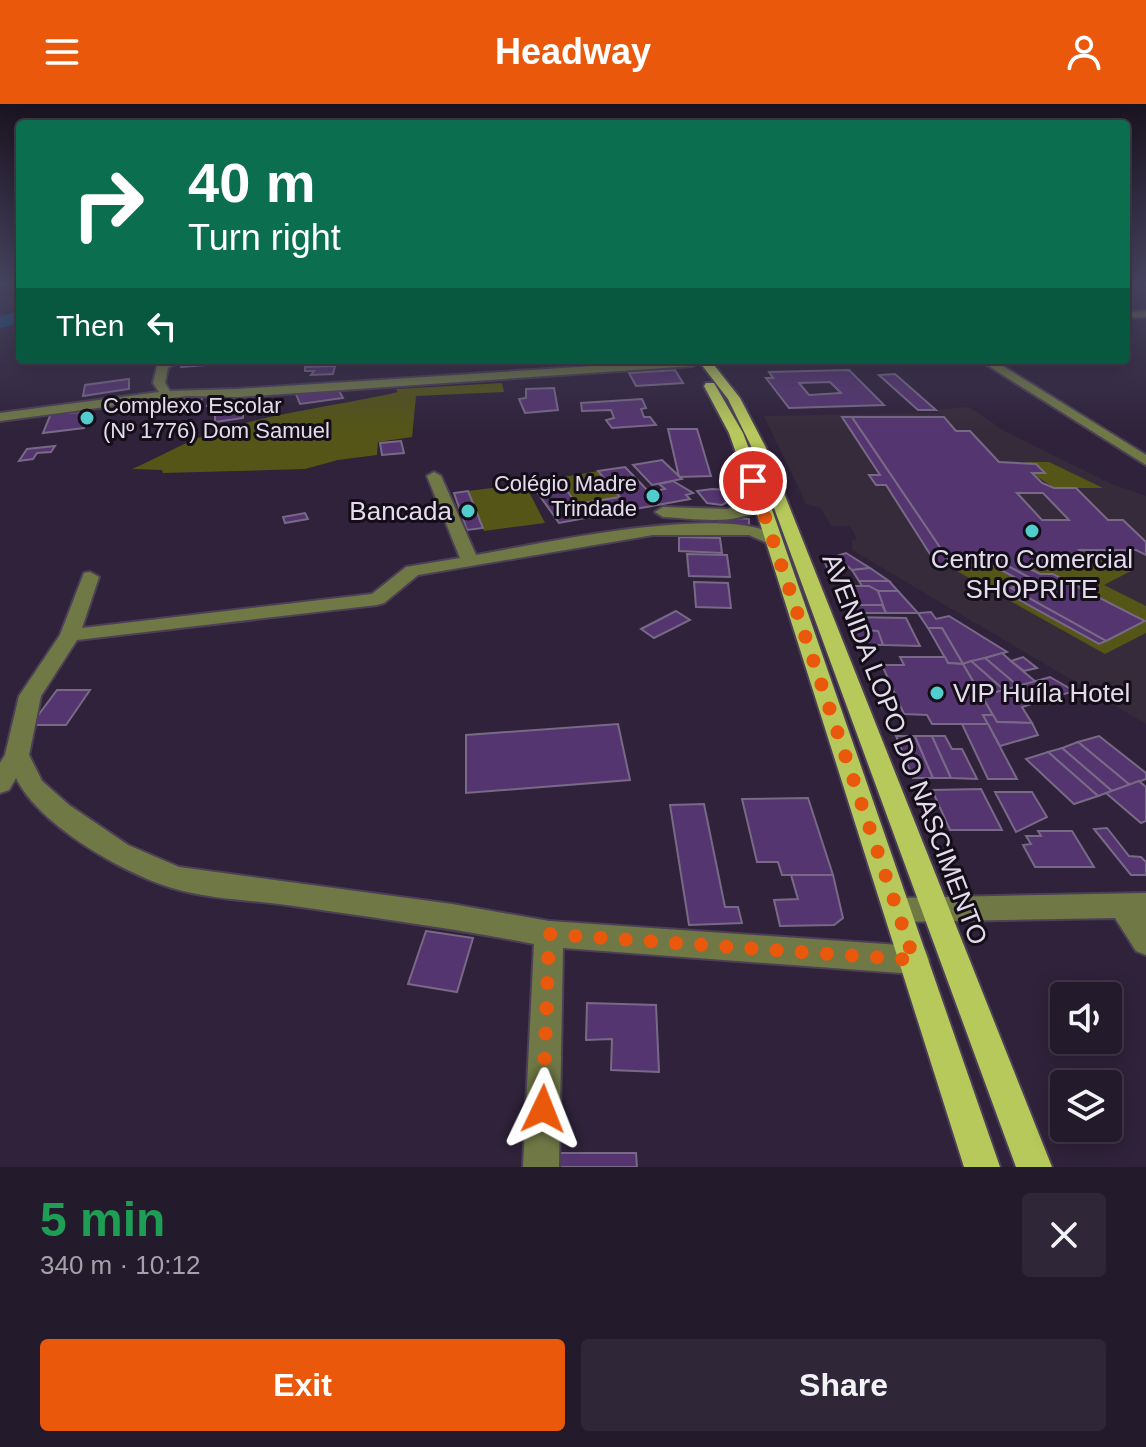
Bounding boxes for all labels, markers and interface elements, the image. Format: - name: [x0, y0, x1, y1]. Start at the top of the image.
- icon: menu: [40, 30, 84, 74]
- icon: person: [1062, 30, 1106, 74]
- text: Headway: [495, 31, 651, 72]
- text: 40 m: [188, 151, 316, 214]
- icon: right: [56, 152, 160, 256]
- text: Turn right: [188, 217, 341, 258]
- icon: left: [140, 304, 184, 348]
- text: Then: [56, 309, 124, 342]
- place label: Complexo Escolar (Nº 1776) Dom Samuel: [103, 393, 330, 443]
- marker: Complexo Escolar (Nº 1776) Dom Samuel: [78, 409, 96, 427]
- pin: [719, 447, 787, 515]
- icon: arrive: [731, 459, 775, 503]
- place label: Colégio Madre Trindade: [494, 471, 637, 521]
- marker: Colégio Madre Trindade: [644, 487, 662, 505]
- place label: Bancada: [349, 496, 453, 526]
- marker: Bancada: [459, 502, 477, 520]
- marker: Centro Comercial SHOPRITE: [1023, 522, 1041, 540]
- place label: Centro Comercial SHOPRITE: [931, 544, 1133, 604]
- street label: AVENIDA LOPO DO NASCIMENTO: [816, 549, 994, 949]
- place label: VIP Huíla Hotel: [953, 678, 1130, 708]
- marker: VIP Huíla Hotel: [928, 684, 946, 702]
- map controls: [1050, 982, 1122, 1142]
- button: sound: [1050, 982, 1122, 1054]
- position arrow: [501, 1067, 585, 1151]
- button: layers: [1050, 1070, 1122, 1142]
- text: 5 min: [40, 1193, 165, 1246]
- button: close: [1022, 1193, 1106, 1277]
- text: 340 m · 10:12: [40, 1250, 200, 1280]
- button: Exit: [40, 1339, 565, 1431]
- button: Share: [581, 1339, 1106, 1431]

